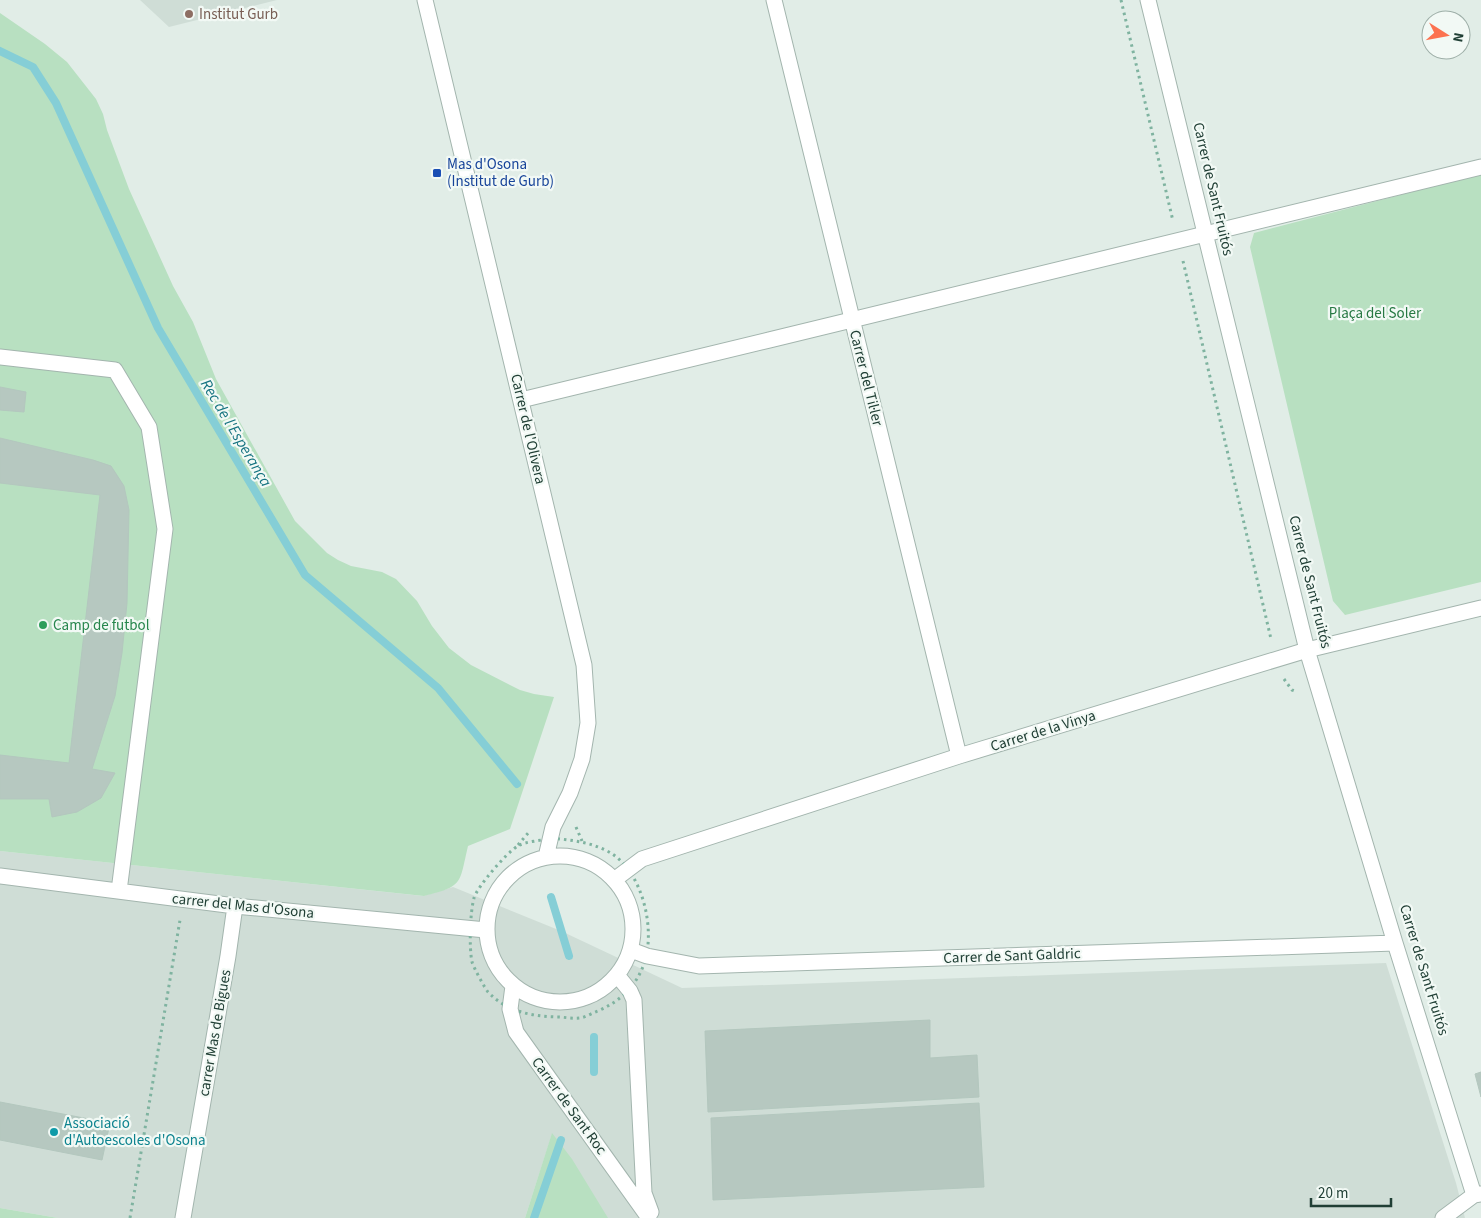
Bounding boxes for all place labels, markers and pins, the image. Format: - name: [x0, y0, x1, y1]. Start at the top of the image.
- place label: Institut Gurb: [199, 4, 278, 25]
- marker: Institut Gurb: [183, 8, 195, 20]
- place label: Mas d'Osona (Institut de Gurb): [447, 154, 554, 192]
- marker: Mas d'Osona (Institut de Gurb): [431, 167, 443, 179]
- place label: Camp de futbol: [53, 615, 150, 636]
- marker: Camp de futbol: [37, 619, 49, 631]
- place label: Associació d'Autoescoles d'Osona: [64, 1113, 206, 1151]
- marker: Associació d'Autoescoles d'Osona: [48, 1126, 60, 1138]

